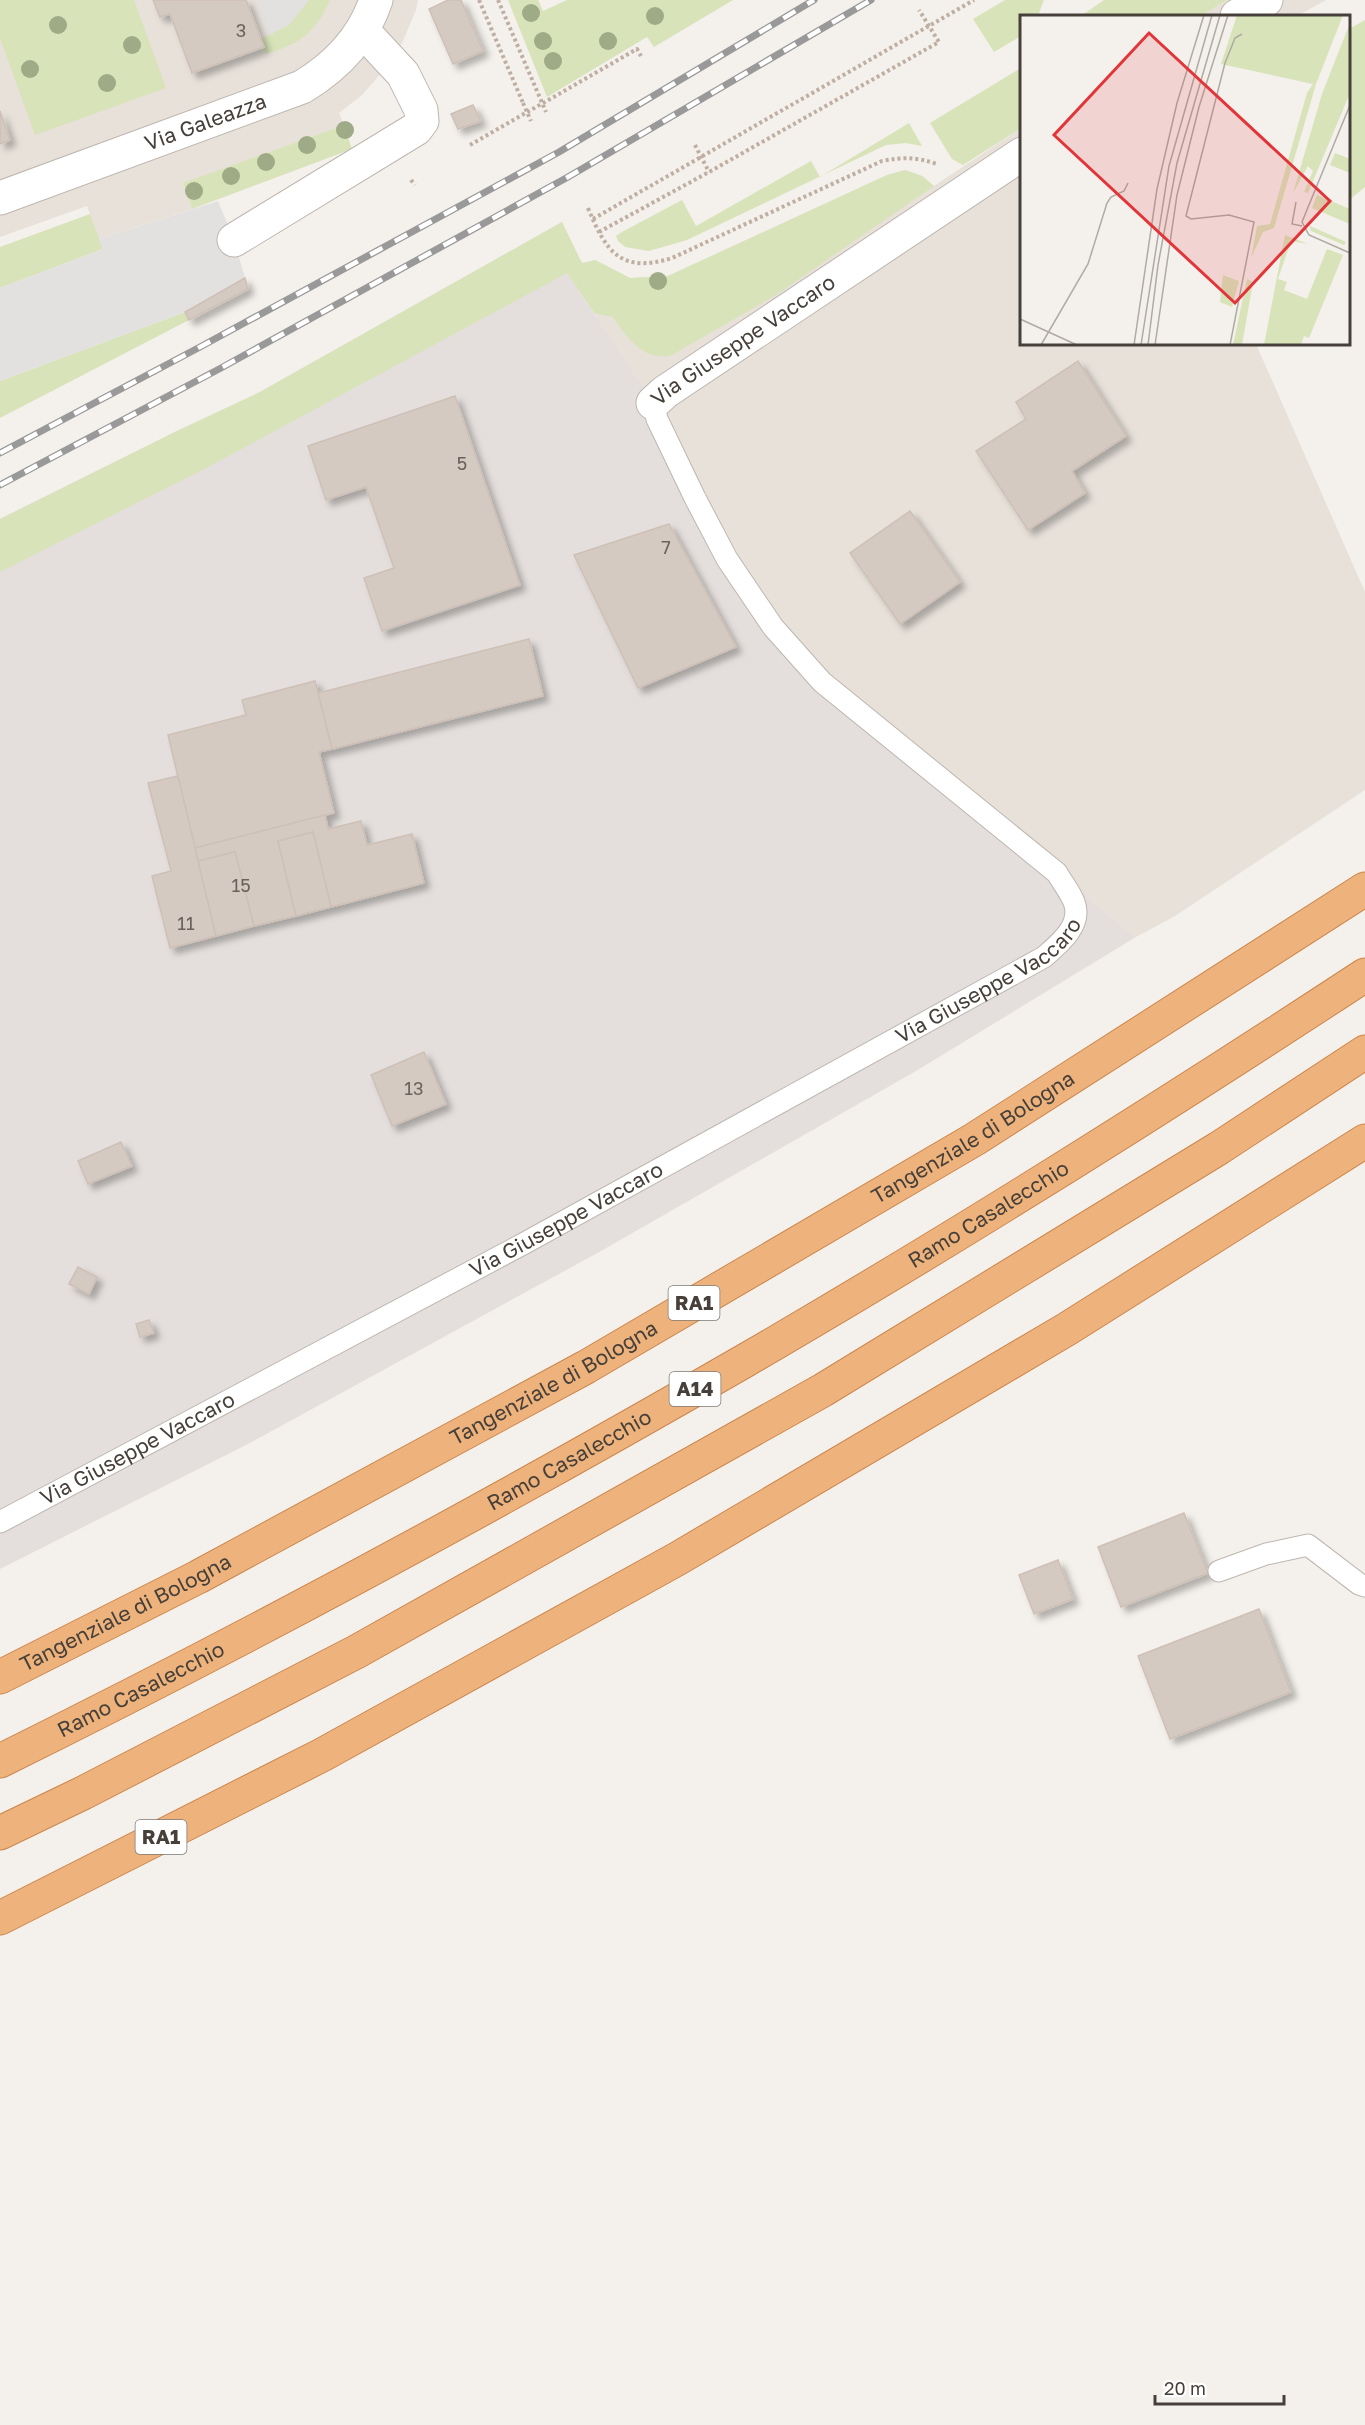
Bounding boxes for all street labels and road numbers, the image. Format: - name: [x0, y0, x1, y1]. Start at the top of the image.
- street label: Via Galeazza: [141, 87, 270, 156]
- street label: Via Giuseppe Vaccaro: [645, 268, 840, 411]
- street label: Via Giuseppe Vaccaro: [891, 914, 1086, 1048]
- street label: Tangenziale di Bologna: [866, 1065, 1079, 1209]
- street label: Ramo Casalecchio: [903, 1154, 1073, 1273]
- street label: Via Giuseppe Vaccaro: [465, 1155, 667, 1282]
- road number: RA1: [668, 1286, 720, 1320]
- street label: Tangenziale di Bologna: [445, 1314, 662, 1450]
- road number: A14: [670, 1372, 720, 1406]
- street label: Via Giuseppe Vaccaro: [36, 1386, 239, 1510]
- street label: Ramo Casalecchio: [482, 1403, 656, 1516]
- street label: Tangenziale di Bologna: [15, 1548, 235, 1677]
- street label: Ramo Casalecchio: [53, 1635, 229, 1742]
- road number: RA1: [136, 1820, 186, 1854]

